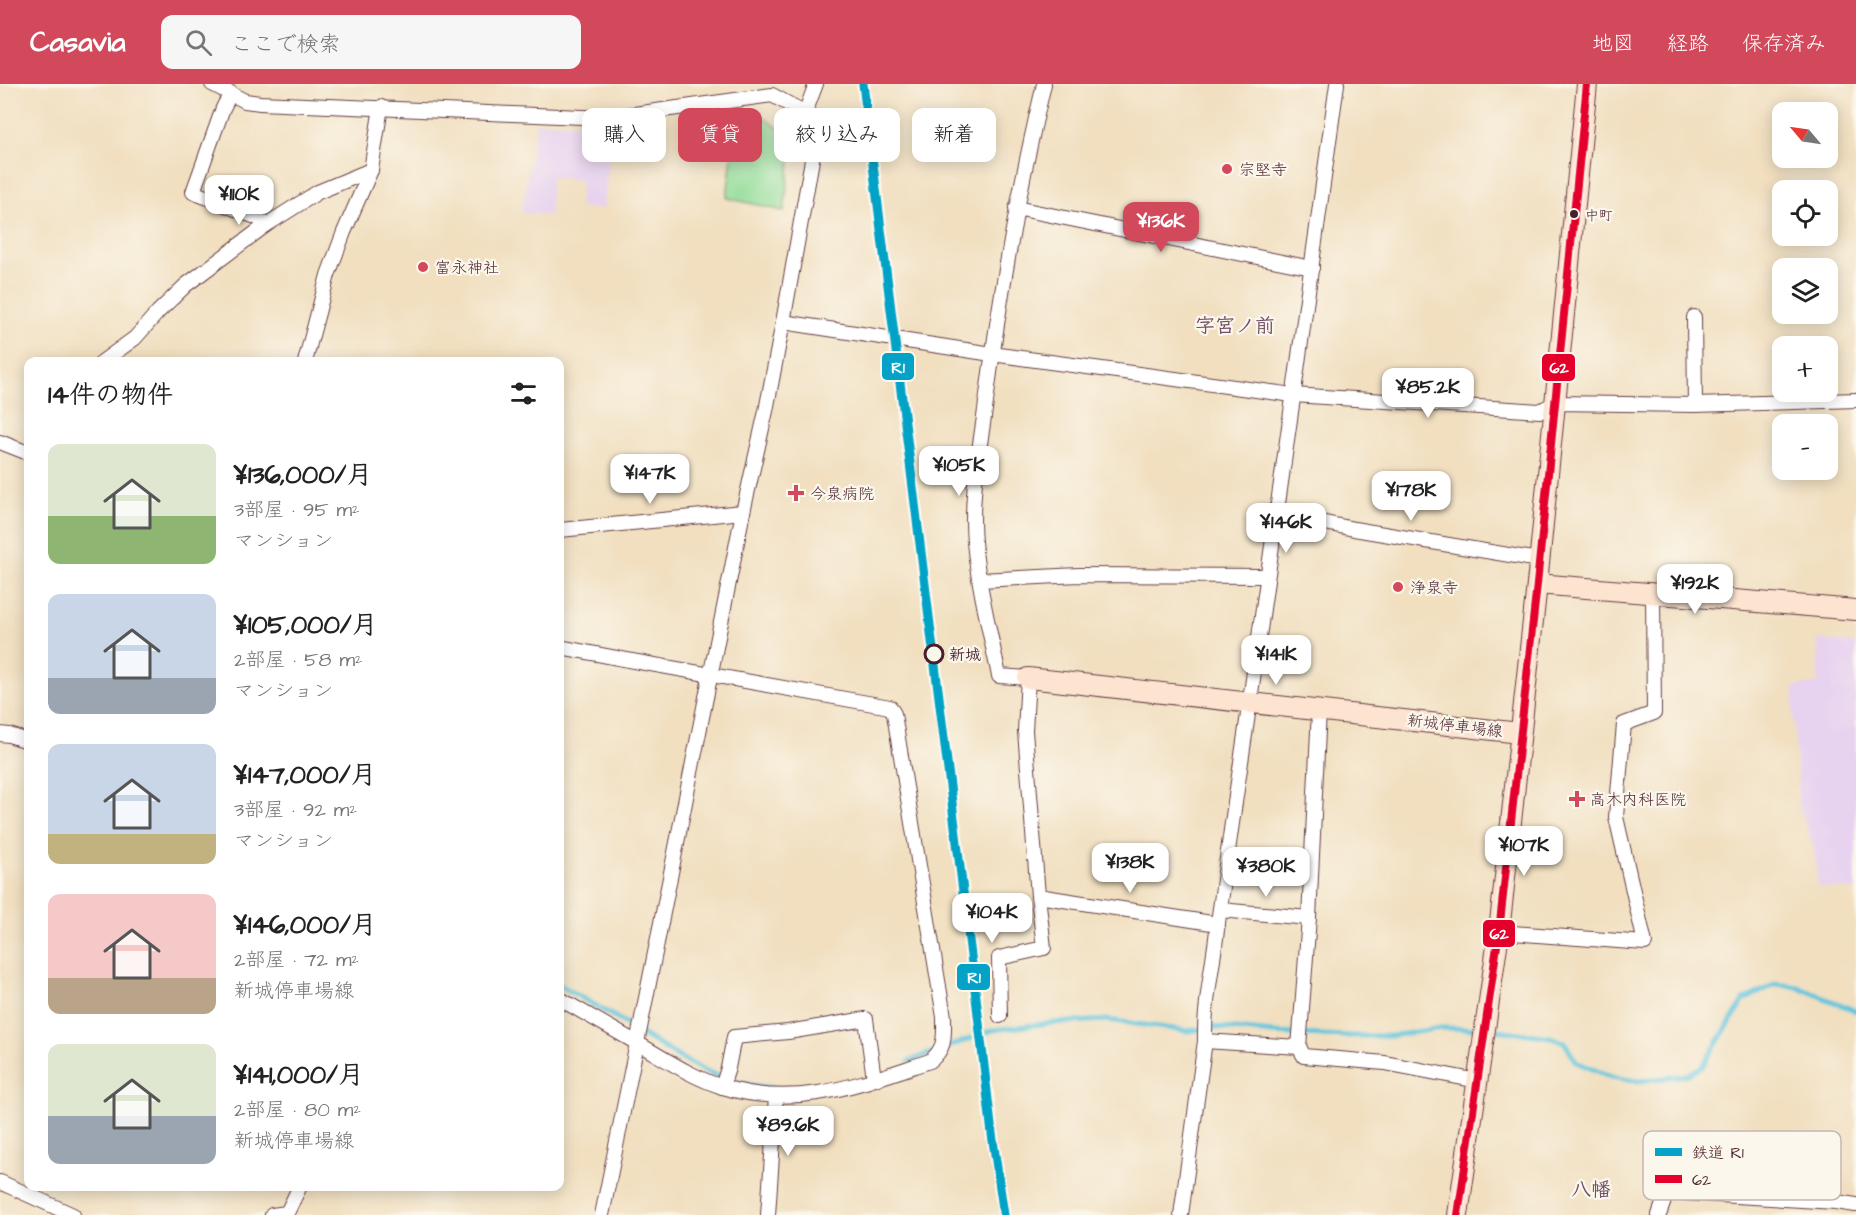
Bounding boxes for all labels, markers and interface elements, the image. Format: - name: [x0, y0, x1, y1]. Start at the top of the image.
- search box: [161, 15, 581, 69]
- text: Casavia: [30, 23, 125, 62]
- icon: search: [182, 26, 215, 59]
- text: ここで検索: [230, 29, 340, 60]
- text: 地図: [1592, 29, 1634, 58]
- text: 経路: [1667, 29, 1709, 58]
- text: 保存済み: [1742, 29, 1826, 58]
- north arrow: [1772, 102, 1838, 168]
- map controls: [1772, 102, 1838, 480]
- chip: 購入: [582, 108, 666, 162]
- chip: 賃貸: [678, 108, 762, 162]
- chip: 絞り込み: [774, 108, 900, 162]
- chip: 新着: [912, 108, 996, 162]
- place label: 宗堅寺: [1239, 159, 1287, 181]
- marker: 宗堅寺: [1220, 162, 1234, 176]
- pin: ¥110K: [197, 175, 281, 226]
- text: ¥110K: [219, 180, 259, 208]
- button: locate: [1772, 180, 1838, 246]
- pin: ¥136K: [1119, 202, 1203, 253]
- place label: 中町: [1585, 206, 1613, 226]
- text: ¥136K: [1137, 207, 1185, 235]
- marker: 中町: [1568, 208, 1580, 220]
- place label: 富永神社: [435, 257, 499, 279]
- button: layers: [1772, 258, 1838, 324]
- marker: 富永神社: [416, 260, 430, 274]
- district label: 字宮ノ前: [1195, 312, 1275, 340]
- button: +: [1772, 336, 1838, 402]
- line badge: R1: [881, 352, 915, 381]
- line badge: 62: [1541, 353, 1576, 382]
- text: R1: [891, 357, 906, 379]
- text: 62: [1549, 357, 1569, 379]
- pin: ¥85.2K: [1379, 368, 1477, 419]
- text: ¥85.2K: [1396, 373, 1460, 401]
- text: 14件の物件: [48, 377, 173, 413]
- icon: filters: [507, 377, 540, 410]
- button: −: [1772, 414, 1838, 480]
- pin: ¥105K: [917, 446, 1001, 497]
- text: ¥105K: [933, 451, 985, 479]
- pin: ¥147K: [608, 454, 692, 505]
- text: ¥136,000/月: [234, 457, 372, 493]
- text: ¥147K: [624, 459, 676, 487]
- icon: home: [96, 468, 168, 540]
- pin: ¥178K: [1369, 471, 1453, 522]
- text: ¥178K: [1386, 476, 1436, 504]
- place label: 今泉病院: [810, 483, 874, 505]
- marker: 今泉病院: [787, 484, 805, 502]
- text: 3部屋 · 95 m²: [234, 496, 360, 524]
- pin: ¥146K: [1244, 503, 1328, 554]
- text: ¥146K: [1260, 508, 1312, 536]
- text: マンション: [234, 527, 333, 555]
- pin: ¥192K: [1653, 564, 1737, 615]
- text: ¥192K: [1671, 569, 1719, 597]
- place label: 浄泉寺: [1410, 577, 1458, 599]
- marker: 浄泉寺: [1391, 580, 1405, 594]
- text: ¥105,000/月: [234, 607, 378, 643]
- icon: home: [96, 618, 168, 690]
- pin: ¥141K: [1234, 635, 1318, 686]
- text: ¥141K: [1255, 640, 1297, 668]
- marker: 新城: [924, 644, 944, 664]
- place label: 新城: [949, 644, 981, 666]
- text: 2部屋 · 58 m²: [234, 646, 362, 674]
- text: マンション: [234, 677, 333, 705]
- street label: 新城停車場線: [1406, 709, 1504, 743]
- text: ¥147,000/月: [234, 757, 377, 793]
- icon: home: [96, 768, 168, 840]
- place label: 高木内科医院: [1590, 789, 1686, 811]
- marker: 高木内科医院: [1568, 790, 1586, 808]
- text: 3部屋 · 92 m²: [234, 796, 357, 824]
- pin: ¥107K: [1482, 826, 1566, 877]
- text: マンション: [234, 827, 333, 855]
- text: ¥107K: [1499, 831, 1549, 859]
- pin: ¥138K: [1088, 843, 1172, 894]
- pin: ¥380K: [1224, 847, 1308, 898]
- text: ¥138K: [1106, 848, 1154, 876]
- text: ¥380K: [1237, 852, 1295, 880]
- pin: ¥104K: [950, 893, 1034, 944]
- text: ¥104K: [966, 898, 1018, 926]
- text: ¥146,000/月: [234, 907, 377, 943]
- icon: home: [96, 918, 168, 990]
- line badge: 62: [1482, 919, 1516, 948]
- text: 62: [1489, 923, 1509, 945]
- text: 2部屋 · 72 m²: [234, 946, 359, 974]
- line badge: R1: [956, 963, 991, 991]
- text: R1: [967, 967, 982, 989]
- text: 新城停車場線: [234, 977, 354, 1005]
- text: ¥141,000/月: [234, 1057, 364, 1093]
- icon: home: [96, 1068, 168, 1140]
- text: 2部屋 · 80 m²: [234, 1096, 361, 1124]
- pin: ¥89.6K: [739, 1106, 837, 1157]
- text: ¥89.6K: [757, 1111, 819, 1139]
- text: 新城停車場線: [234, 1127, 354, 1155]
- legend: [1643, 1131, 1841, 1200]
- text: 鉄道 R1: [1692, 1142, 1744, 1164]
- text: 62: [1692, 1169, 1711, 1191]
- district label: 八幡: [1571, 1176, 1611, 1204]

